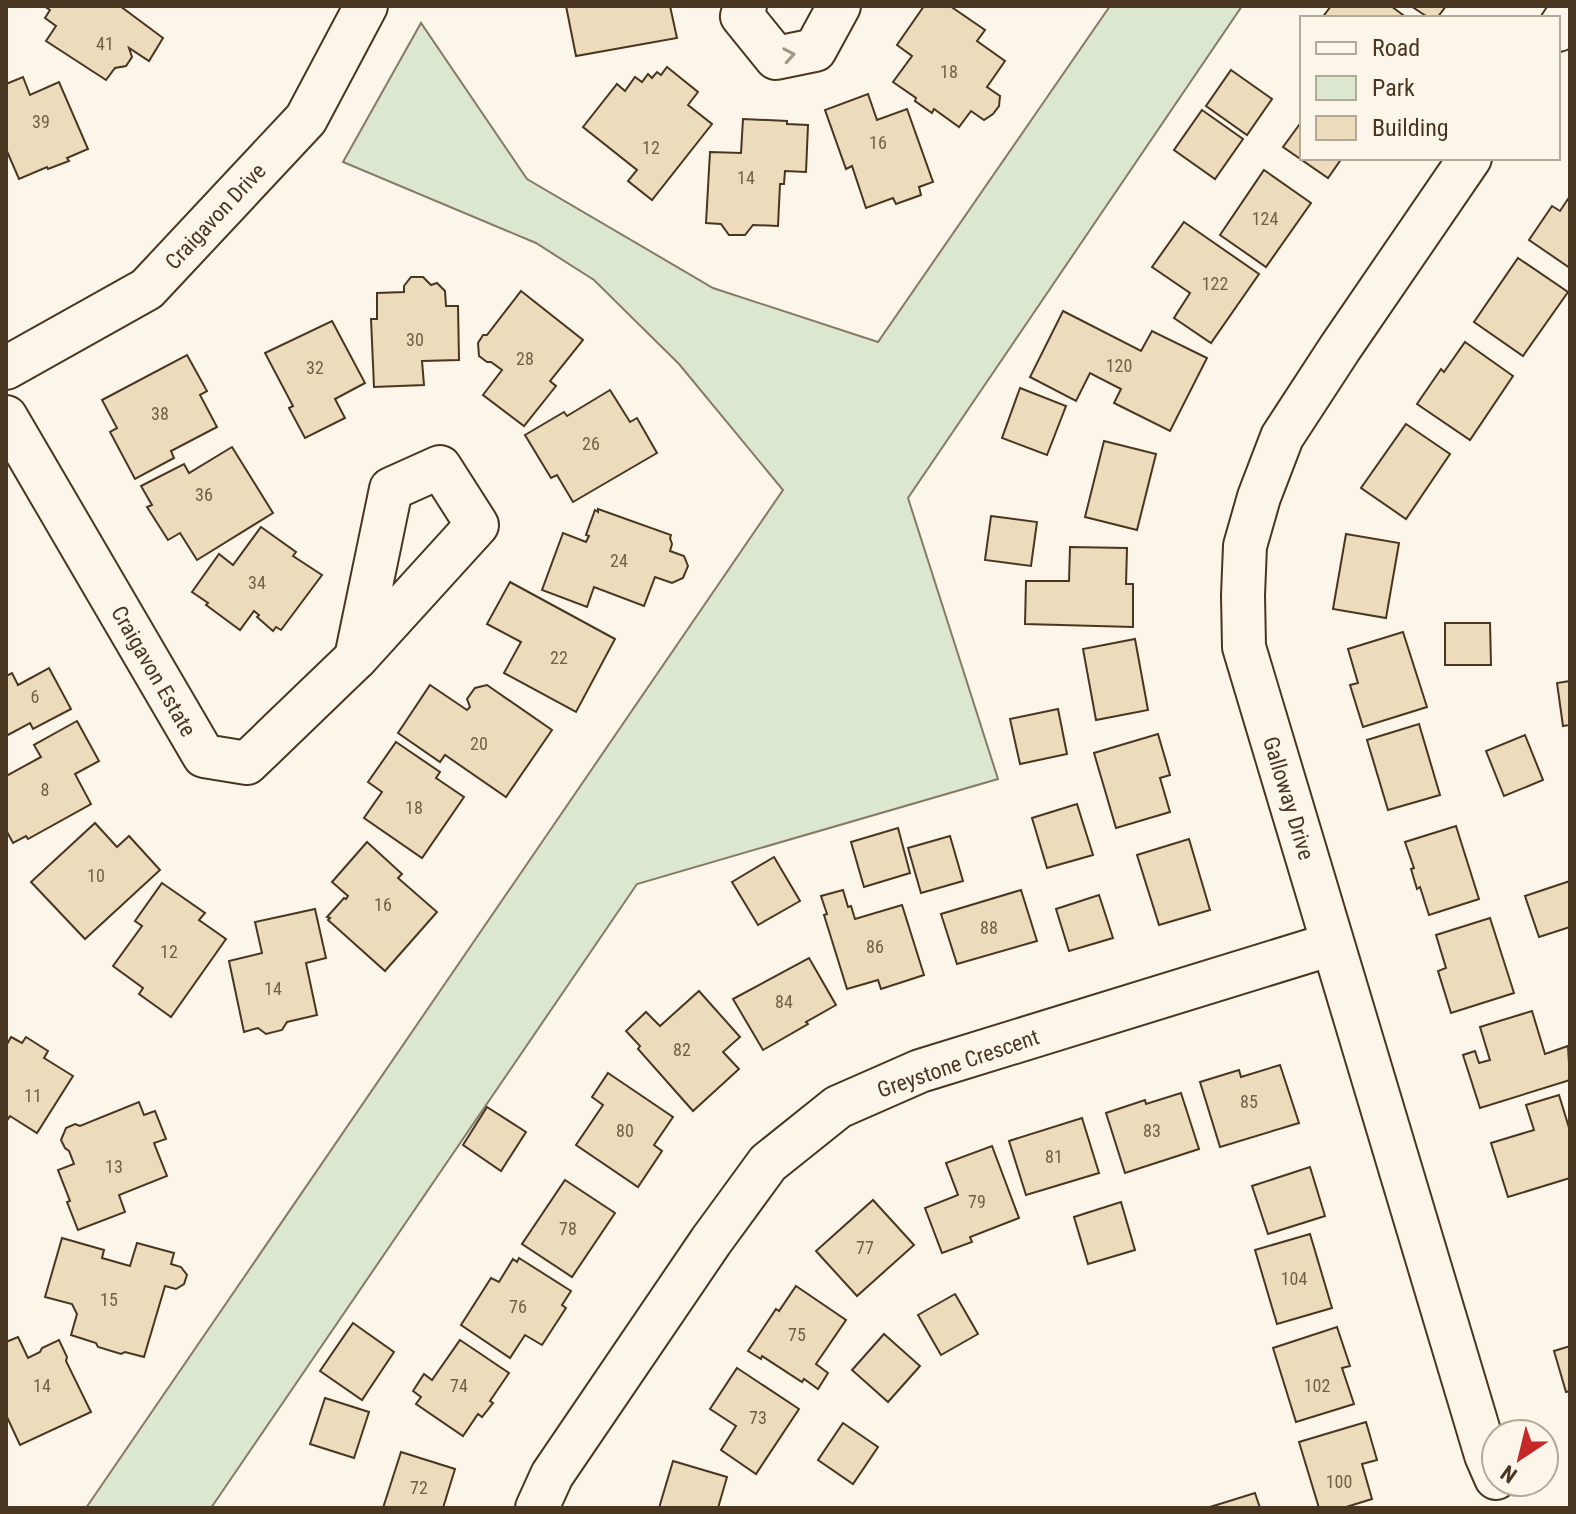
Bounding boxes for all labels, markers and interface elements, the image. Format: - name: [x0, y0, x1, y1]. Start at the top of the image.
- legend: [1300, 16, 1560, 160]
- house number: 41: [96, 33, 114, 54]
- text: Road: [1372, 34, 1420, 62]
- one-way arrow: [782, 47, 795, 64]
- house number: 18: [940, 61, 958, 82]
- text: Park: [1372, 74, 1415, 102]
- house number: 39: [32, 111, 50, 132]
- text: Building: [1372, 114, 1449, 142]
- house number: 16: [869, 132, 887, 153]
- house number: 12: [642, 137, 660, 158]
- street label: Craigavon Drive: [160, 158, 271, 274]
- house number: 14: [737, 167, 755, 188]
- house number: 124: [1252, 208, 1278, 229]
- house number: 122: [1202, 273, 1228, 294]
- house number: 30: [406, 329, 424, 350]
- house number: 28: [516, 348, 534, 369]
- house number: 120: [1106, 355, 1132, 376]
- house number: 32: [306, 357, 324, 378]
- house number: 38: [151, 403, 169, 424]
- house number: 26: [582, 433, 600, 454]
- house number: 36: [195, 484, 213, 505]
- house number: 24: [610, 550, 628, 571]
- house number: 34: [248, 572, 266, 593]
- street label: Craigavon Estate: [106, 602, 201, 741]
- house number: 22: [550, 647, 568, 668]
- house number: 6: [31, 686, 39, 707]
- house number: 20: [470, 733, 488, 754]
- street label: Galloway Drive: [1258, 734, 1319, 863]
- house number: 8: [41, 779, 49, 800]
- house number: 18: [405, 797, 423, 818]
- house number: 10: [87, 865, 105, 886]
- house number: 16: [374, 894, 392, 915]
- house number: 88: [980, 917, 998, 938]
- house number: 86: [866, 936, 884, 957]
- house number: 12: [160, 941, 178, 962]
- house number: 14: [264, 978, 282, 999]
- house number: 84: [775, 991, 793, 1012]
- street label: Greystone Crescent: [874, 1024, 1042, 1103]
- house number: 82: [673, 1039, 691, 1060]
- house number: 11: [24, 1085, 42, 1106]
- house number: 85: [1240, 1091, 1258, 1112]
- house number: 80: [616, 1120, 634, 1141]
- house number: 83: [1143, 1120, 1161, 1141]
- house number: 81: [1045, 1146, 1063, 1167]
- house number: 13: [105, 1156, 123, 1177]
- house number: 79: [968, 1191, 986, 1212]
- house number: 78: [559, 1218, 577, 1239]
- house number: 77: [856, 1237, 874, 1258]
- house number: 104: [1281, 1268, 1307, 1289]
- house number: 15: [100, 1289, 118, 1310]
- house number: 76: [509, 1296, 527, 1317]
- house number: 75: [788, 1324, 806, 1345]
- house number: 14: [33, 1375, 51, 1396]
- house number: 74: [450, 1375, 468, 1396]
- house number: 102: [1304, 1375, 1330, 1396]
- house number: 73: [749, 1407, 767, 1428]
- north arrow: [1480, 1418, 1560, 1498]
- text: N: [1496, 1460, 1522, 1488]
- house number: 100: [1326, 1471, 1352, 1492]
- house number: 72: [410, 1477, 428, 1498]

